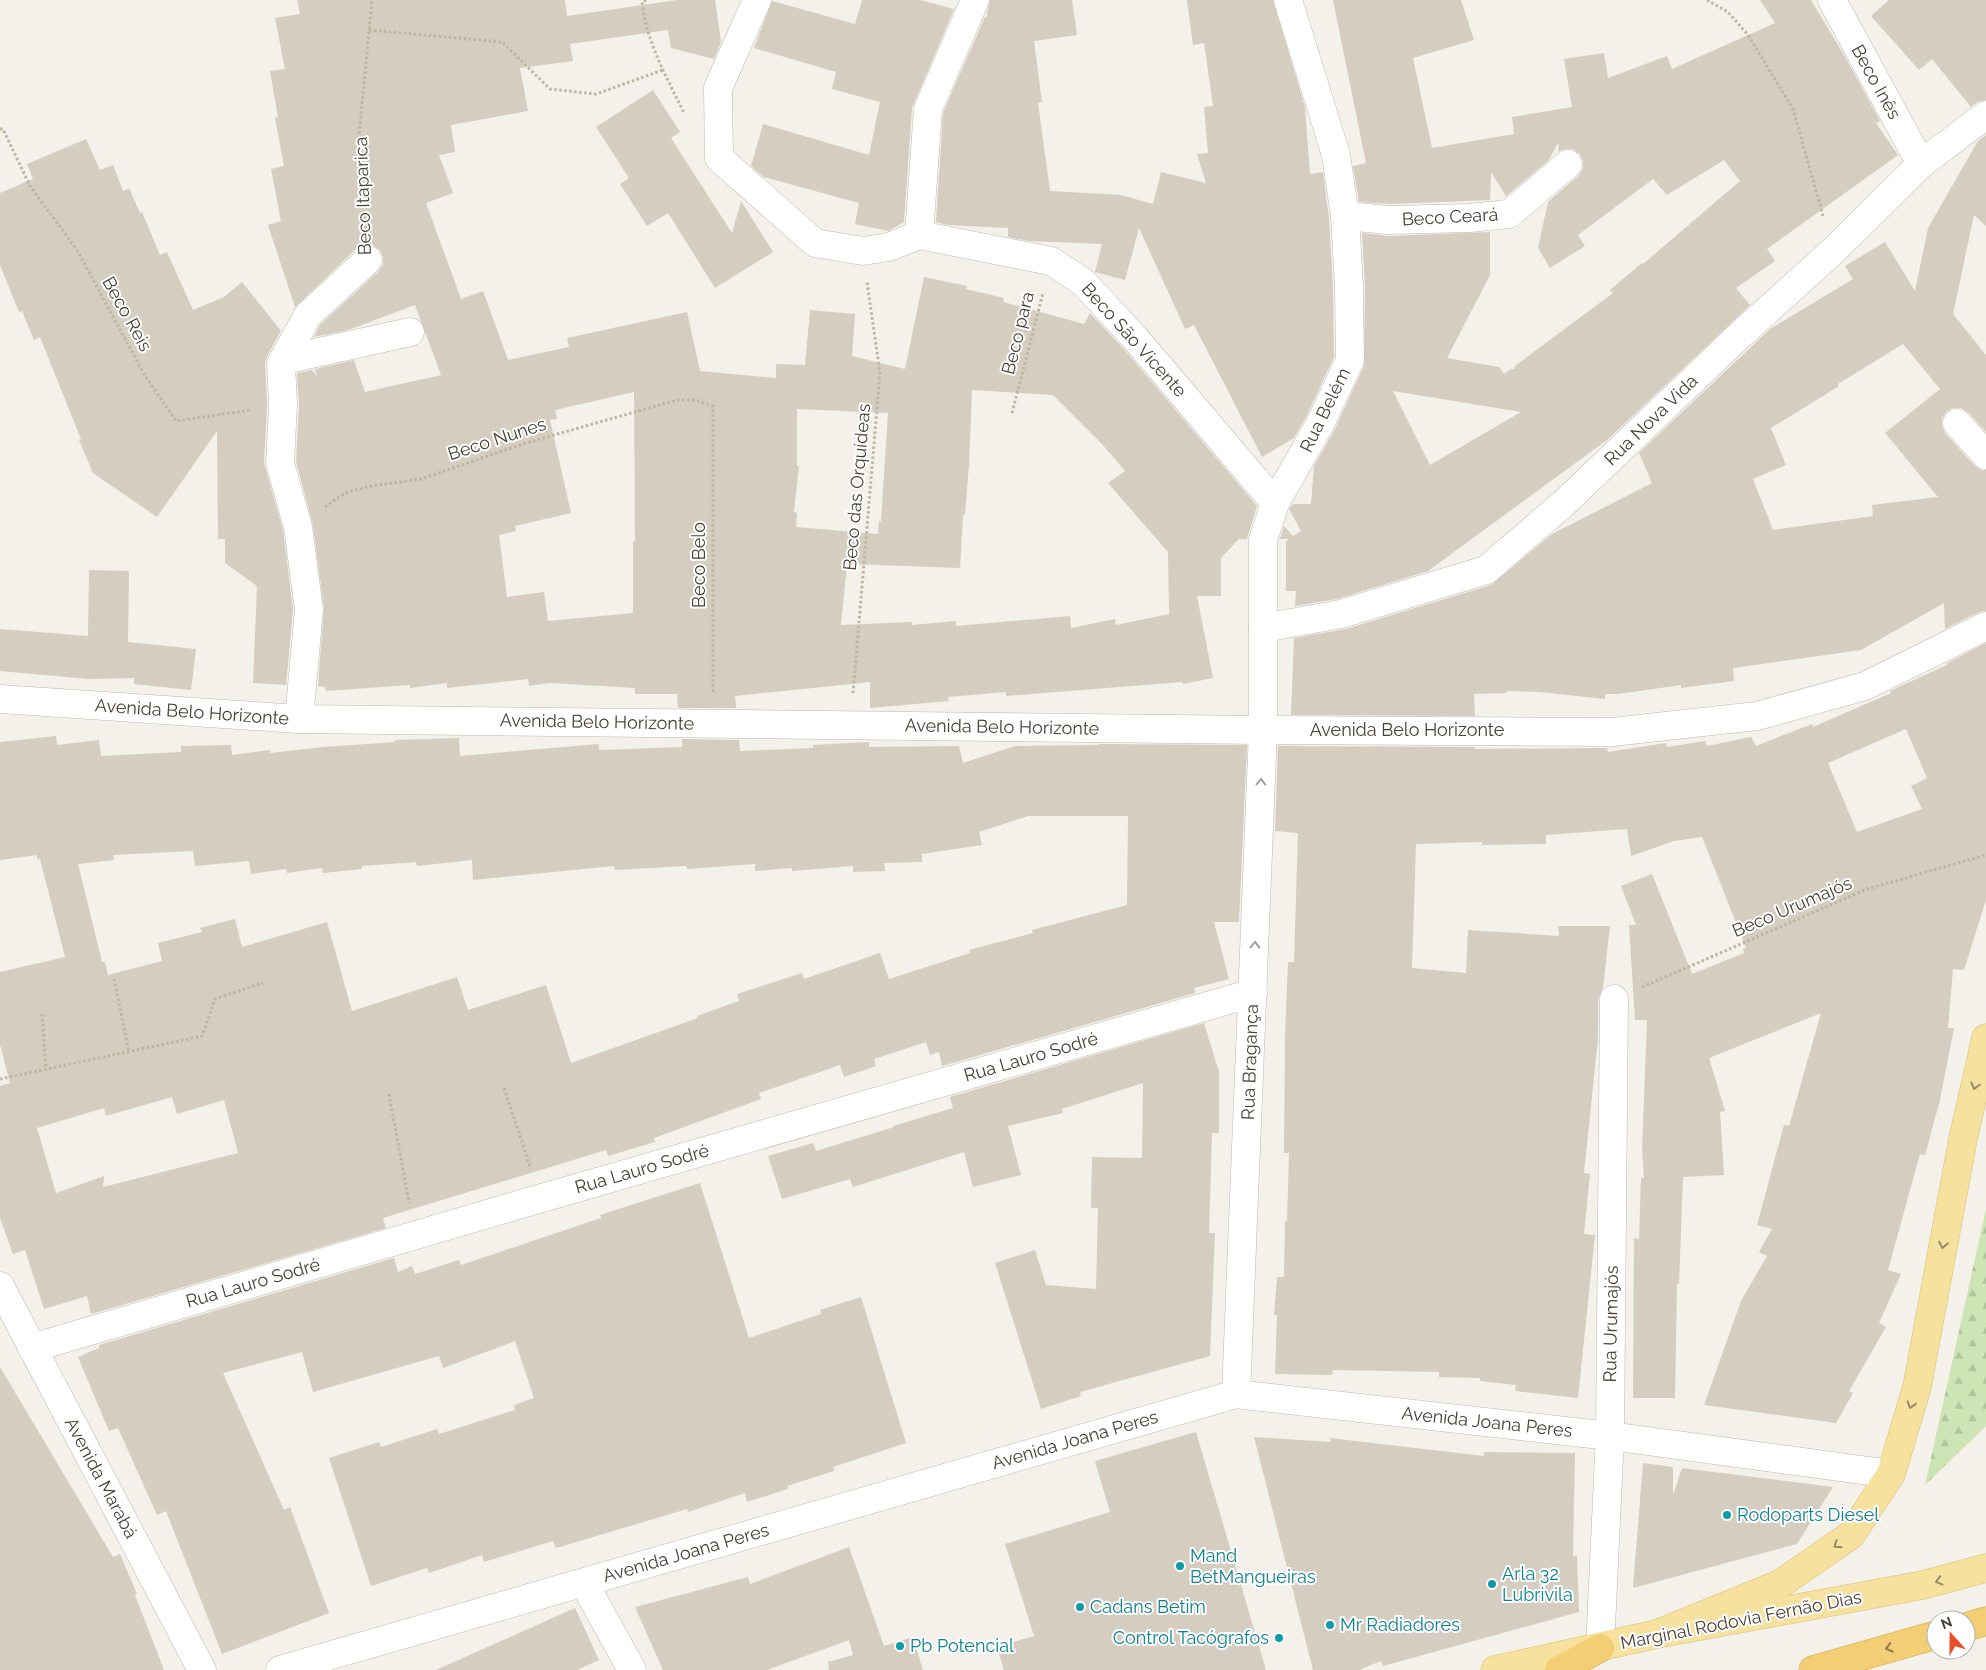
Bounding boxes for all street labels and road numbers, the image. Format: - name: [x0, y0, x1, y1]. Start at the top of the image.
- street label: Beco Inês: [1847, 41, 1906, 123]
- street label: Beco Itaparica: [350, 136, 375, 256]
- street label: Beco Ceará: [1401, 203, 1499, 230]
- street label: Beco Reis: [98, 273, 157, 355]
- street label: Beco São Vicente: [1078, 278, 1191, 401]
- street label: Beco para: [997, 289, 1038, 376]
- street label: Rua Belém: [1295, 364, 1354, 455]
- street label: Rua Nova Vida: [1600, 370, 1702, 469]
- street label: Beco das Orquídeas: [839, 402, 874, 571]
- street label: Beco Nunes: [445, 413, 549, 464]
- street label: Beco Belo: [688, 522, 709, 608]
- street label: Avenida Belo Horizonte: [94, 694, 290, 729]
- street label: Avenida Belo Horizonte: [500, 709, 695, 734]
- street label: Avenida Belo Horizonte: [905, 714, 1100, 739]
- street label: Avenida Belo Horizonte: [1310, 719, 1505, 740]
- street label: Beco Urumajós: [1729, 872, 1855, 941]
- street label: Rua Bragança: [1237, 1004, 1262, 1120]
- street label: Rua Lauro Sodré: [961, 1027, 1101, 1086]
- street label: Rua Lauro Sodré: [572, 1139, 712, 1198]
- street label: Rua Lauro Sodré: [183, 1253, 323, 1312]
- street label: Rua Urumajós: [1599, 1265, 1622, 1383]
- street label: Avenida Joana Peres: [1401, 1402, 1574, 1441]
- street label: Avenida Joana Peres: [989, 1406, 1161, 1473]
- street label: Avenida Marabá: [61, 1414, 142, 1542]
- street label: Avenida Joana Peres: [600, 1519, 772, 1586]
- street label: Marginal Rodovia Fernão Dias: [1618, 1586, 1864, 1653]

